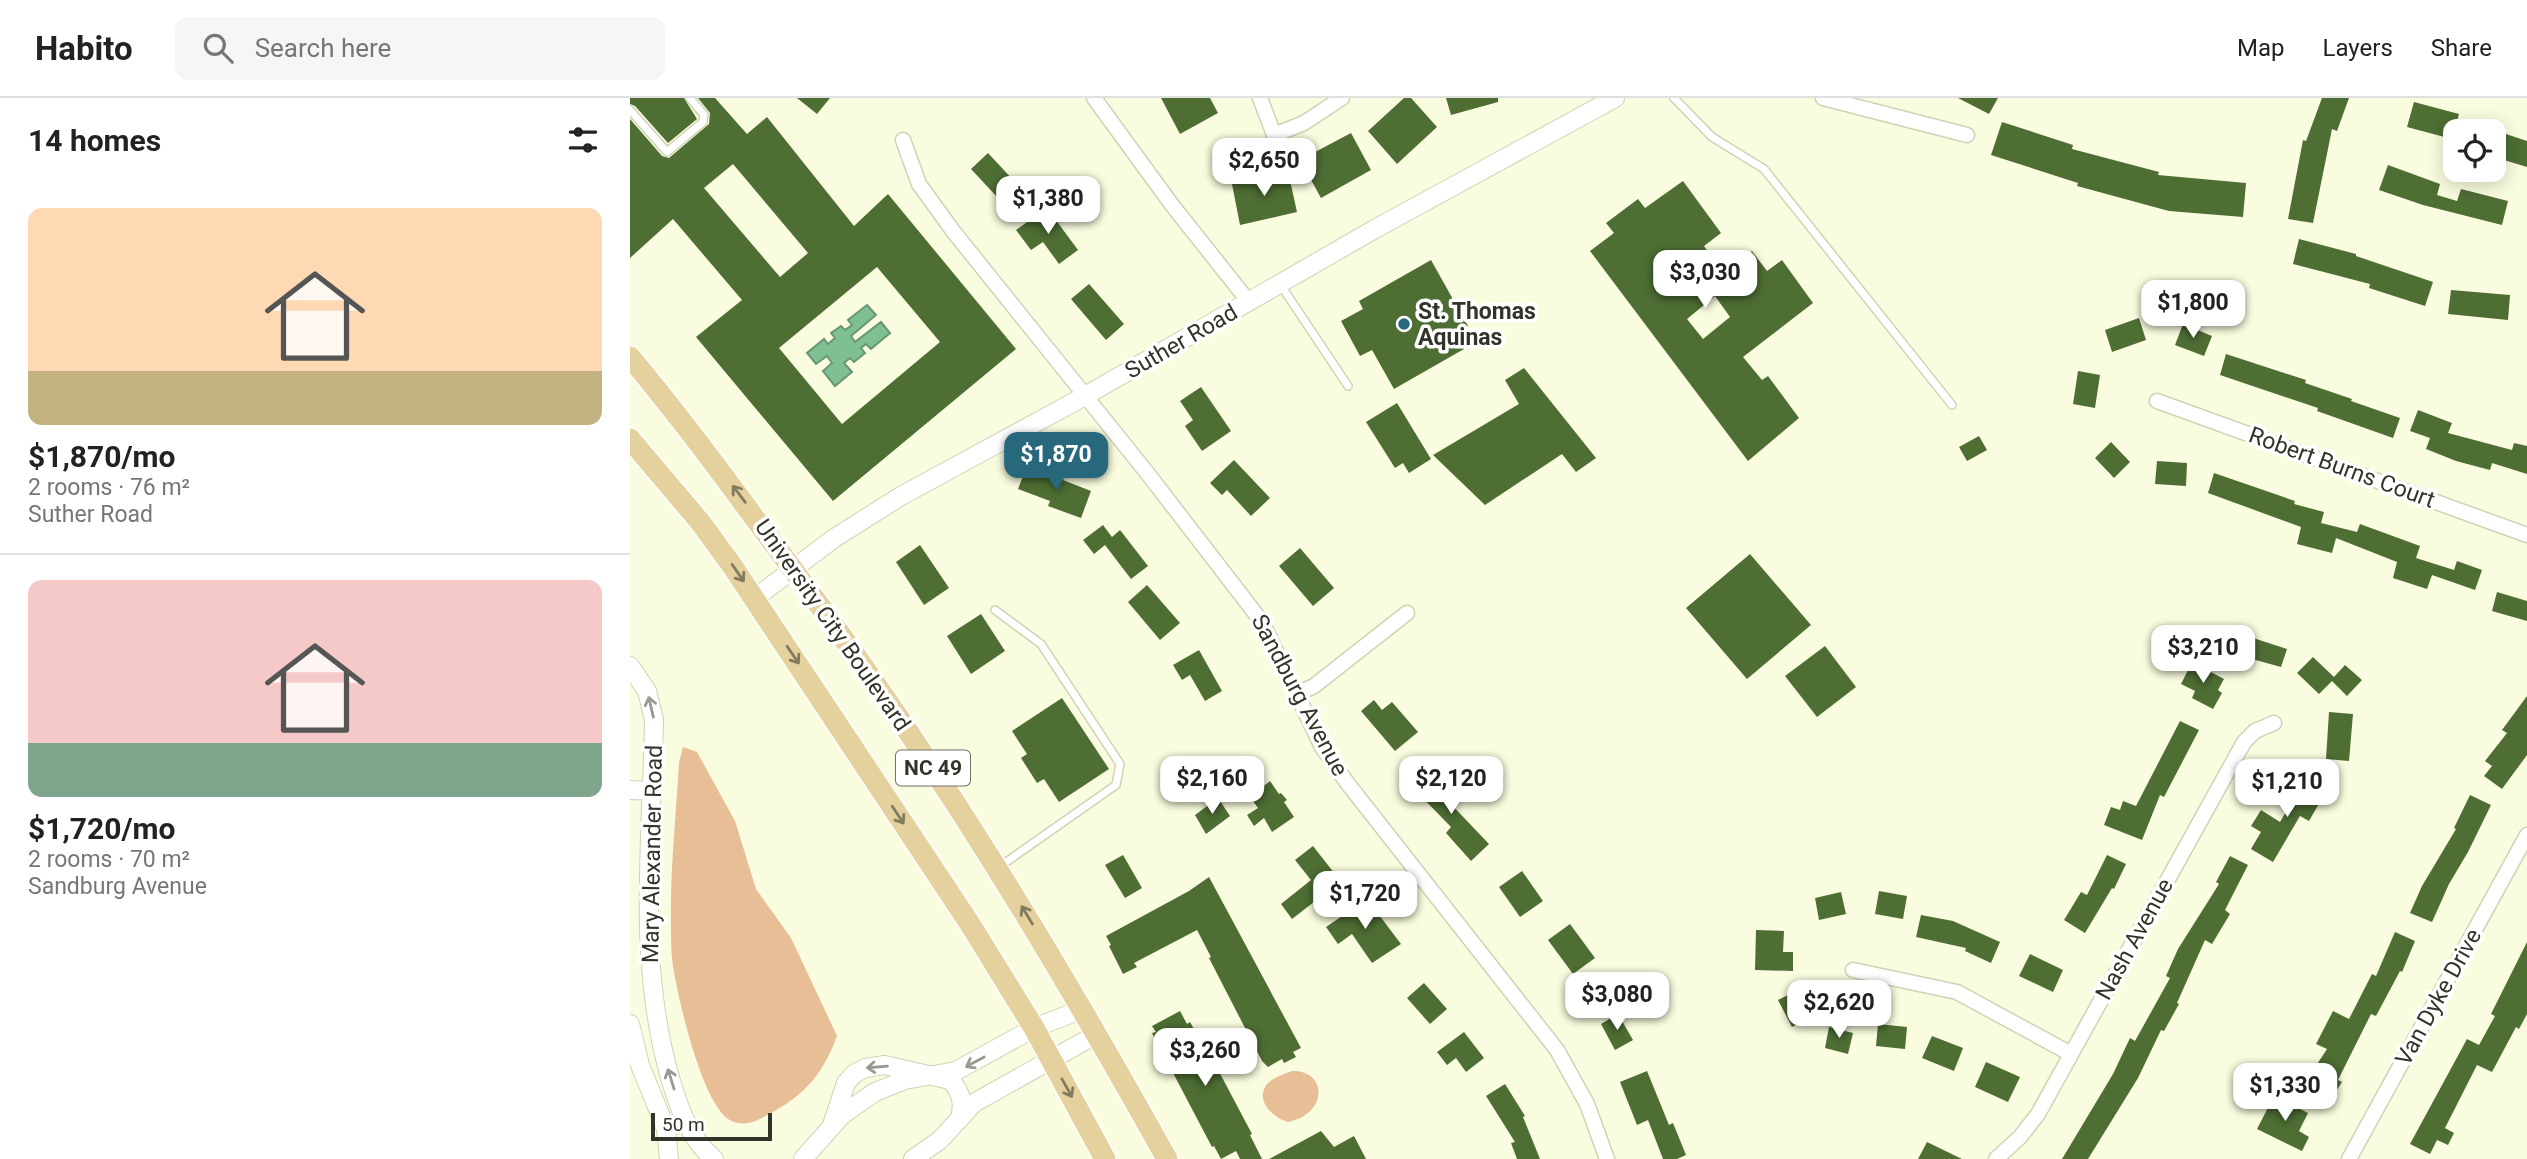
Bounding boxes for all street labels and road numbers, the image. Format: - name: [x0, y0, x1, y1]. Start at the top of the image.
- street label: Suther Road: [1120, 298, 1242, 384]
- street label: Robert Burns Court: [2245, 421, 2438, 514]
- street label: University City Boulevard: [749, 514, 916, 736]
- street label: Sandburg Avenue: [1246, 610, 1353, 781]
- street label: Mary Alexander Road: [637, 745, 668, 963]
- road number: NC 49: [896, 750, 970, 786]
- street label: Nash Avenue: [2090, 874, 2179, 1005]
- street label: Van Dyke Drive: [2390, 924, 2487, 1070]

